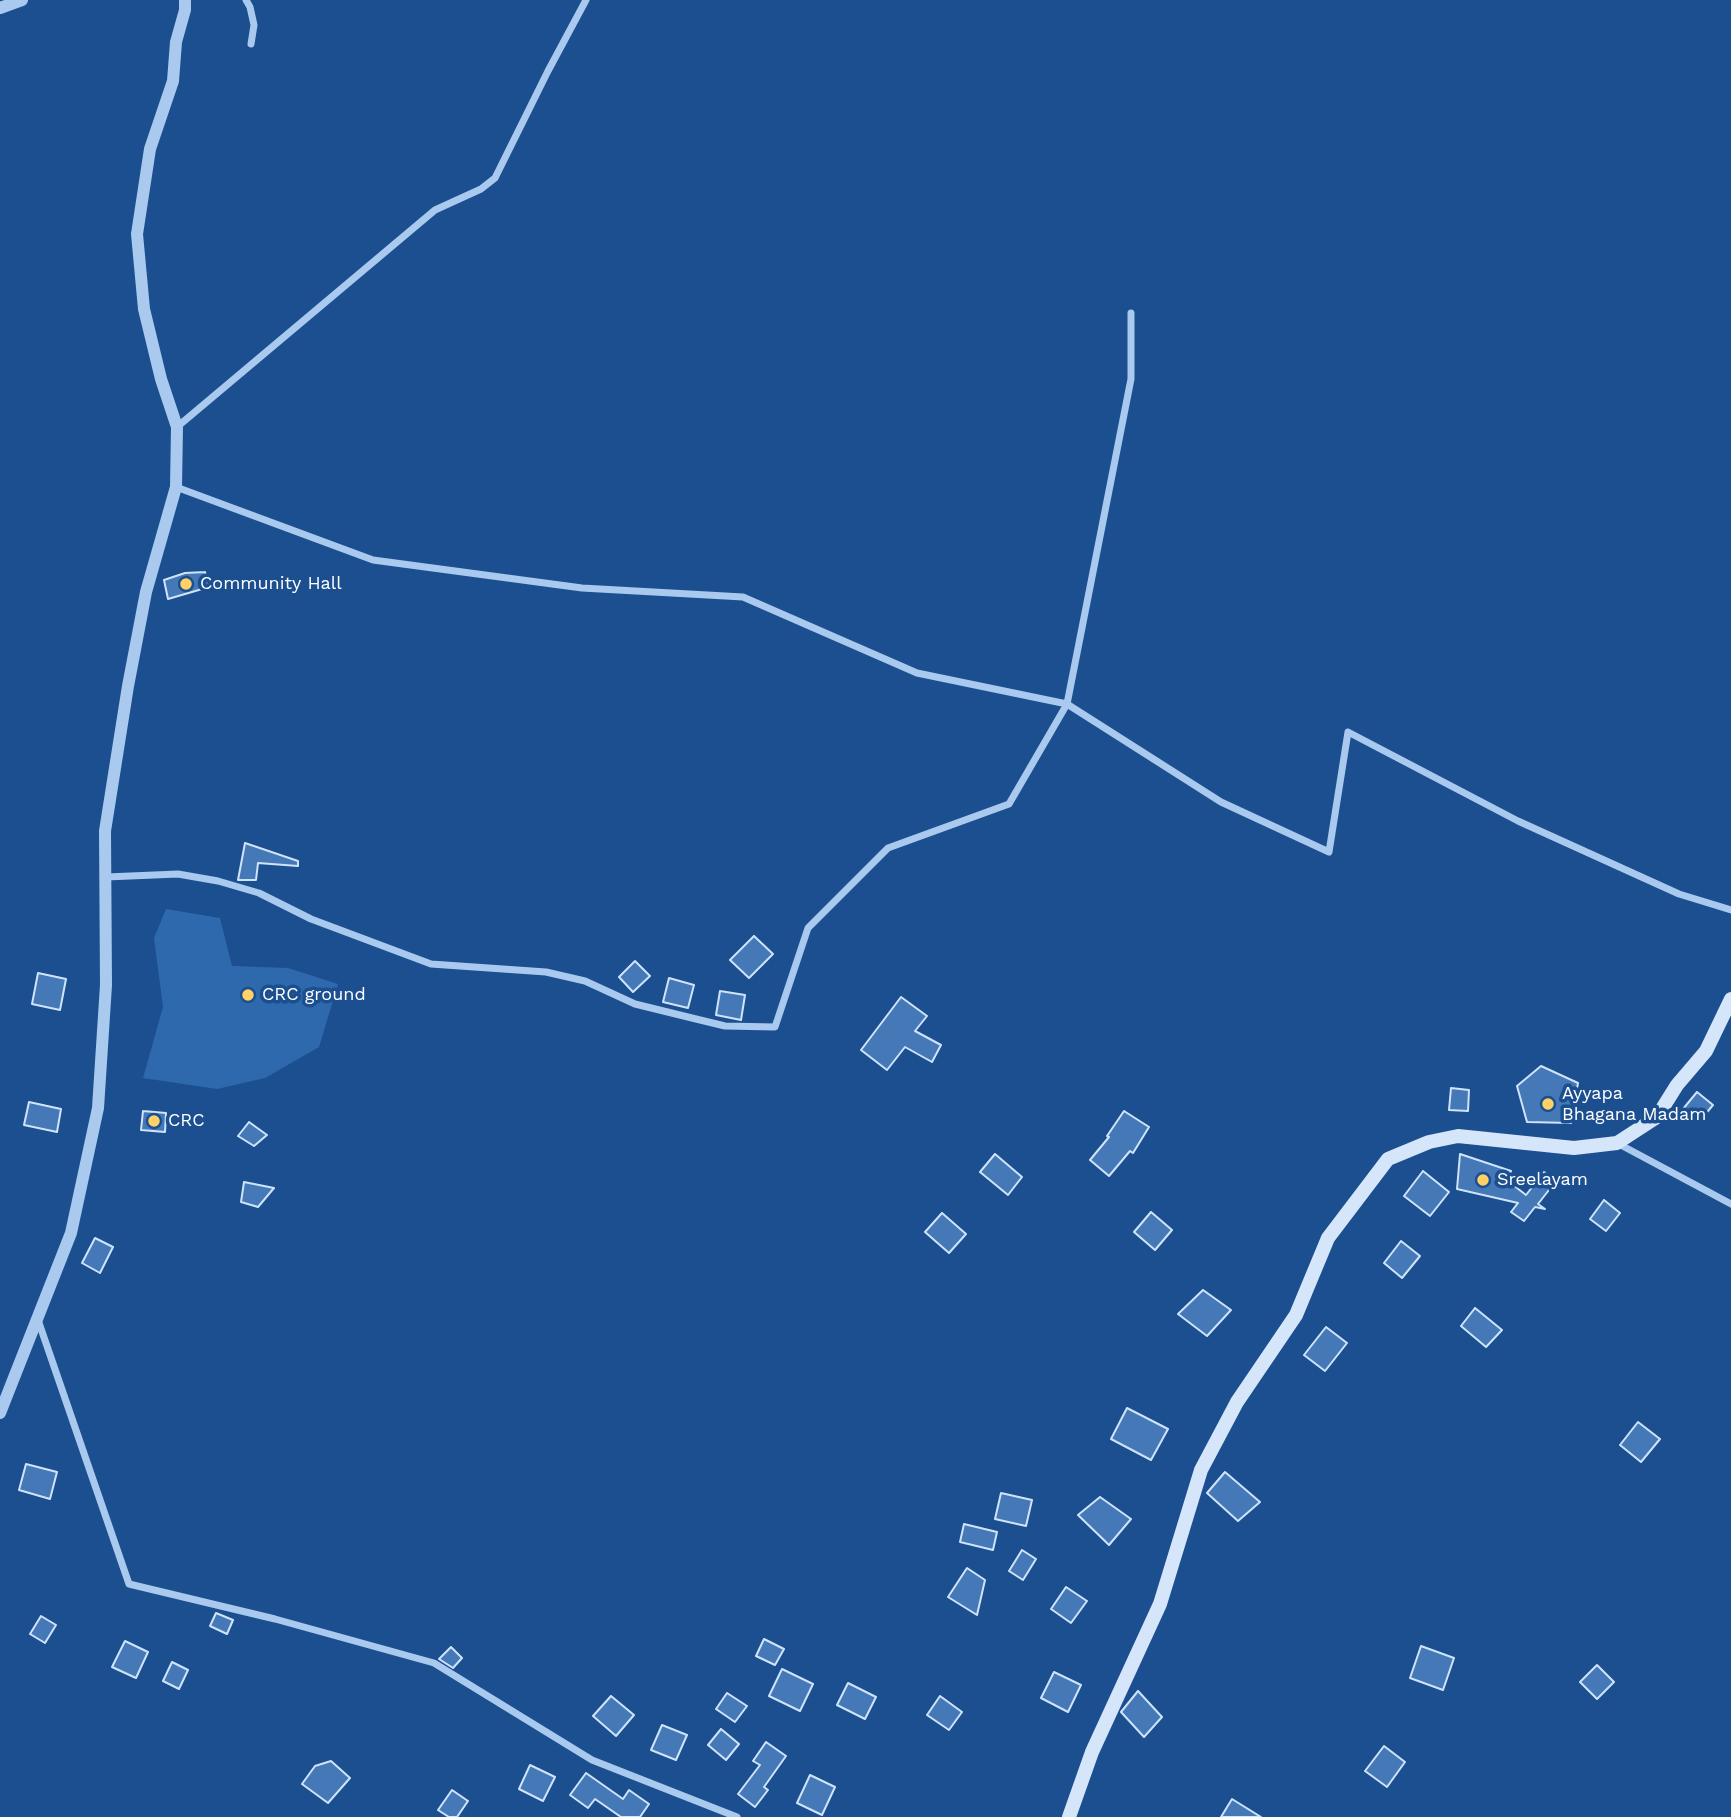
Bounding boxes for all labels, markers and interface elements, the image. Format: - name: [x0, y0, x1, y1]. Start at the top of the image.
- place label: Community Hall: [200, 573, 342, 595]
- marker: Community Hall: [178, 576, 194, 592]
- place label: CRC ground: [262, 984, 366, 1006]
- marker: CRC ground: [240, 987, 256, 1003]
- place label: Ayyapa Bhagana Madam: [1562, 1083, 1706, 1126]
- marker: Ayyapa Bhagana Madam: [1540, 1096, 1556, 1112]
- place label: CRC: [168, 1110, 205, 1132]
- marker: CRC: [146, 1113, 162, 1129]
- place label: Sreelayam: [1497, 1169, 1588, 1191]
- marker: Sreelayam: [1475, 1172, 1491, 1188]

